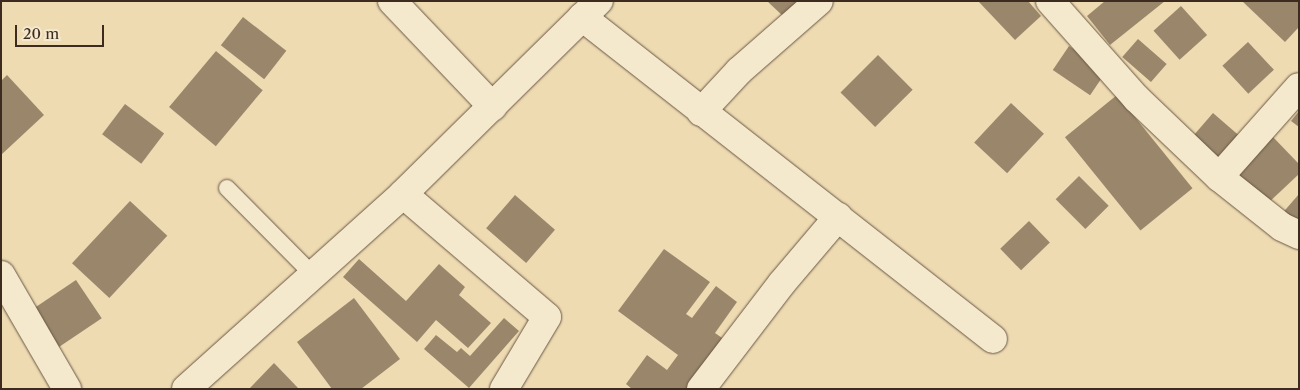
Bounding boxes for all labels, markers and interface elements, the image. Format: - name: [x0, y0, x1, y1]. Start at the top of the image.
- scale bar: [18, 15, 106, 47]
- text: 20 m: [23, 24, 59, 43]

